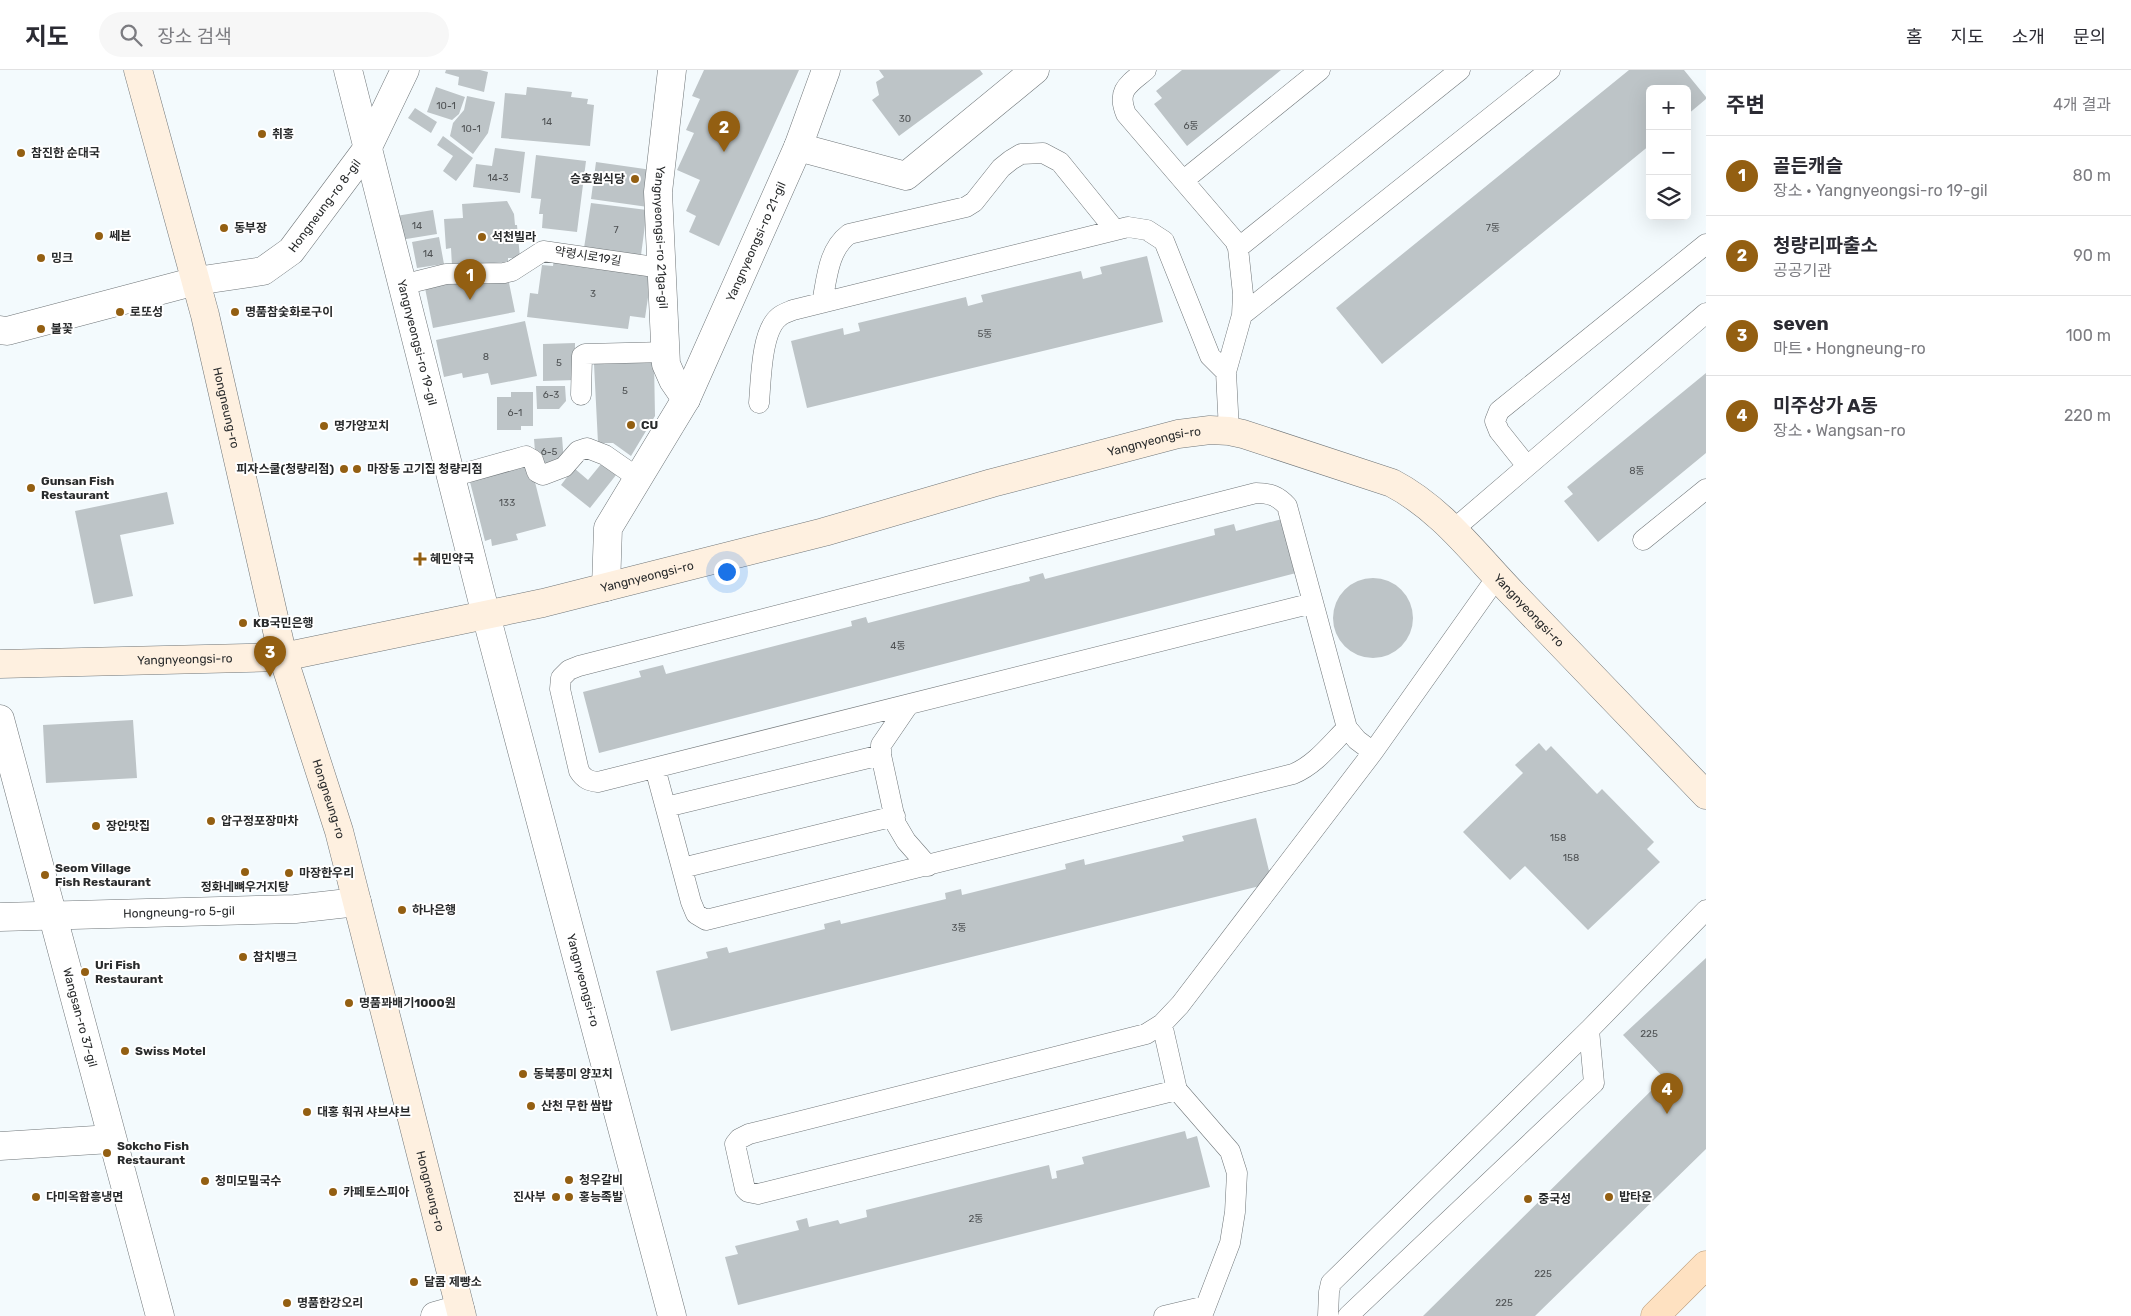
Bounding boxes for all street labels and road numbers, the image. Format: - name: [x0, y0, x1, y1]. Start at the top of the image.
- street label: Hongneung-ro 8-gil: [285, 157, 364, 255]
- street label: Yangnyeongsi-ro 21ga-gil: [651, 165, 670, 309]
- street label: Yangnyeongsi-ro 21-gil: [723, 180, 789, 304]
- street label: 약령시로19길: [554, 244, 622, 268]
- street label: Yangnyeongsi-ro 19-gil: [394, 278, 440, 407]
- street label: Hongneung-ro: [210, 366, 242, 450]
- street label: Yangnyeongsi-ro: [1106, 424, 1202, 459]
- street label: Yangnyeongsi-ro: [599, 558, 695, 595]
- street label: Yangnyeongsi-ro: [1491, 571, 1567, 650]
- street label: Yangnyeongsi-ro: [137, 651, 233, 668]
- street label: Hongneung-ro: [309, 758, 348, 840]
- street label: Hongneung-ro 5-gil: [123, 904, 235, 921]
- street label: Yangnyeongsi-ro: [564, 932, 602, 1028]
- street label: Wangsan-ro 37-gil: [60, 966, 100, 1069]
- street label: Hongneung-ro: [413, 1149, 447, 1233]

